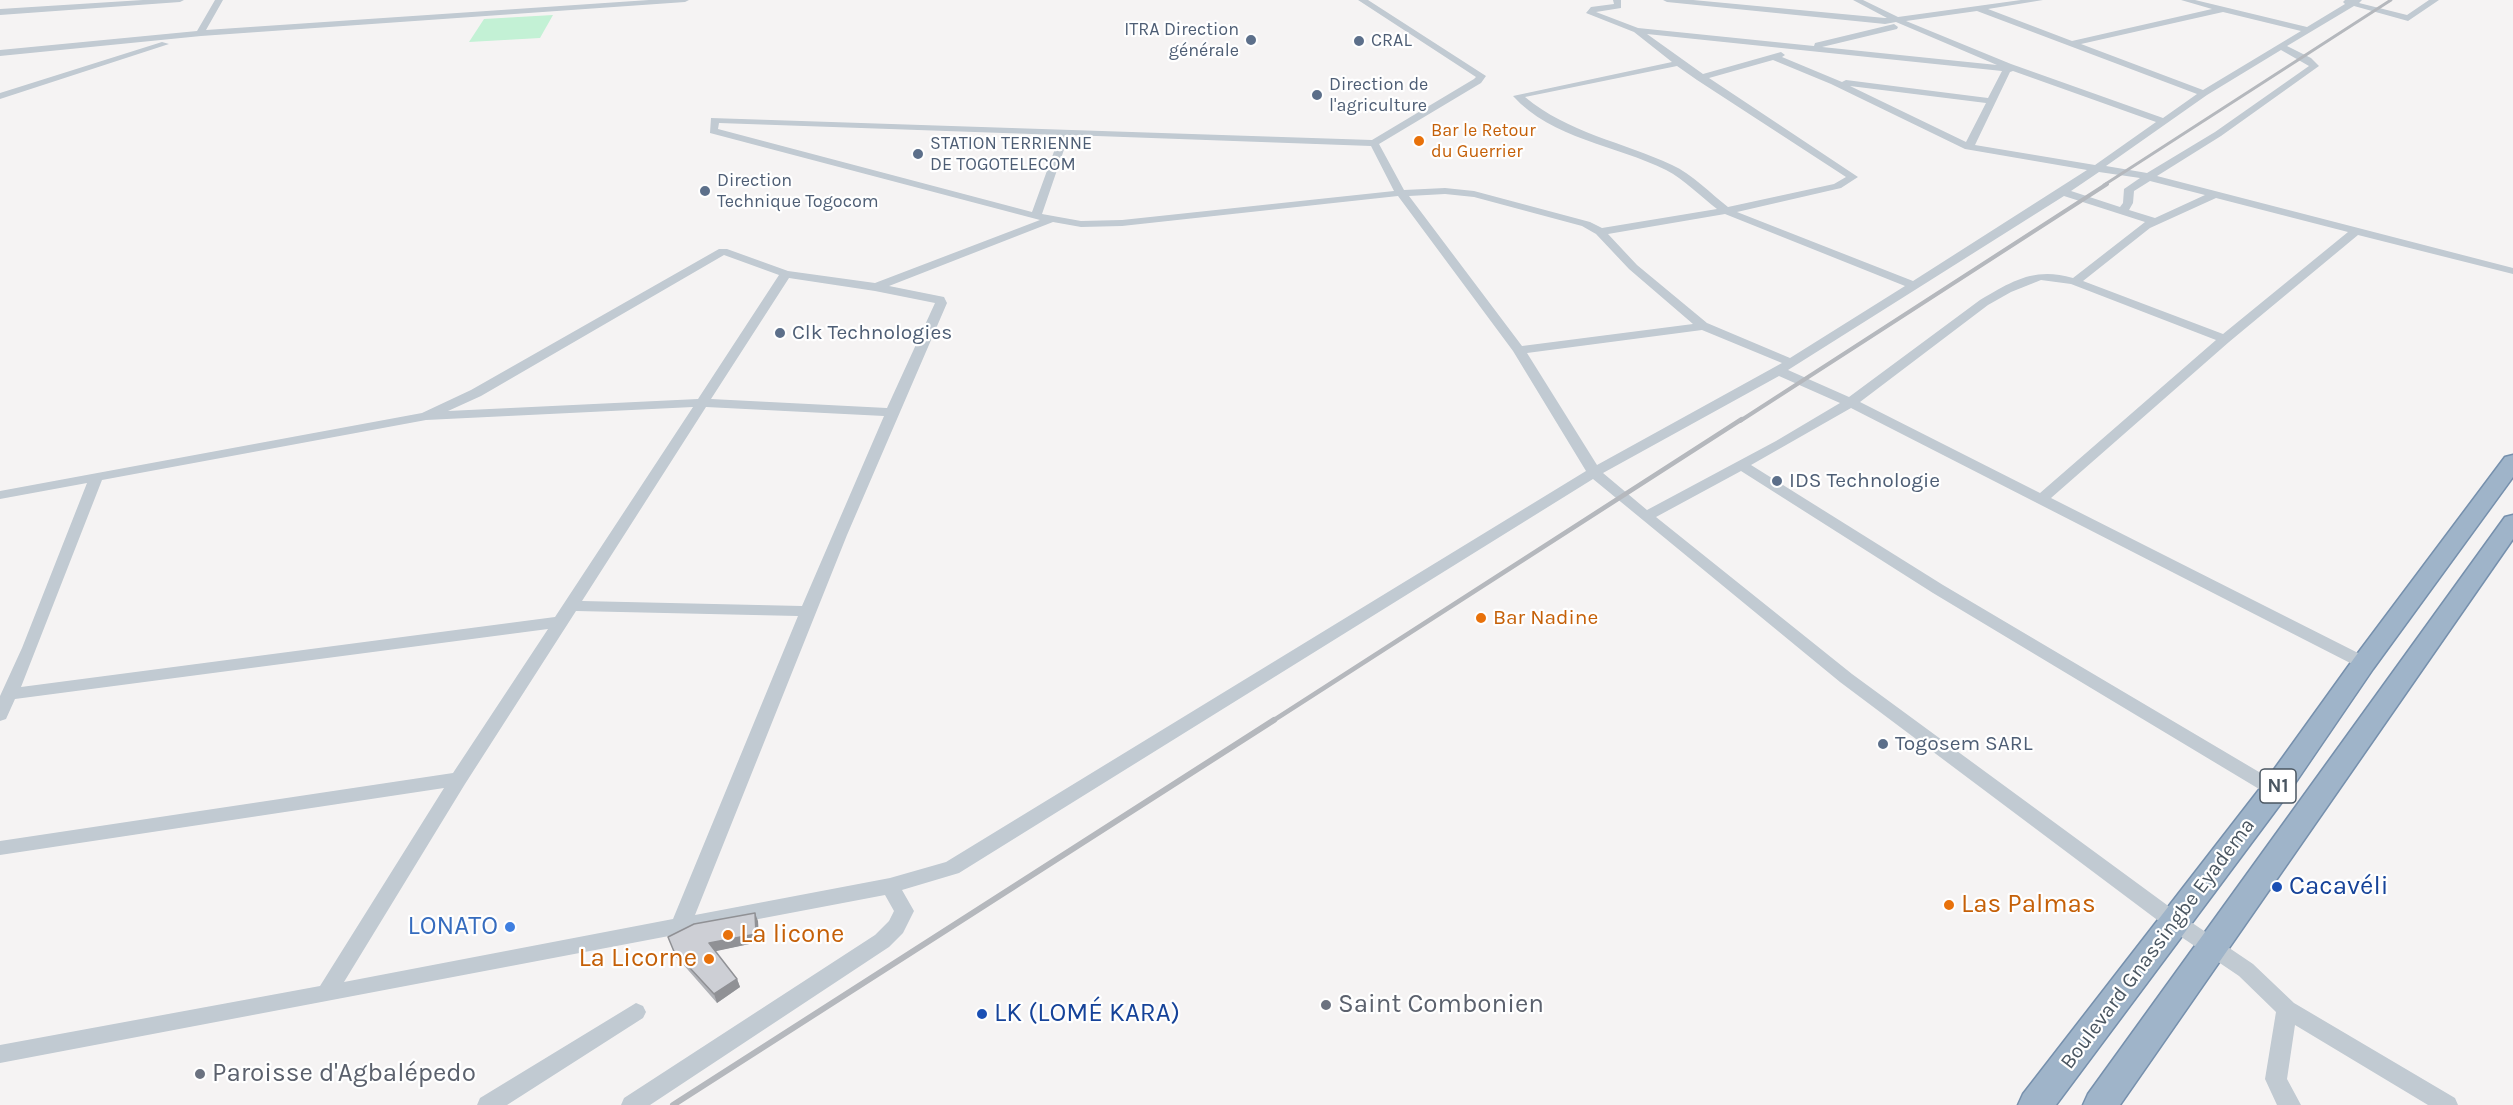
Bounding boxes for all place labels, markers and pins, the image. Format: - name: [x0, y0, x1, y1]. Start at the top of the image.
- place label: ITRA Direction générale: [1124, 19, 1239, 62]
- place label: CRAL: [1371, 30, 1412, 52]
- marker: ITRA Direction générale: [1244, 33, 1258, 47]
- marker: CRAL: [1352, 34, 1366, 48]
- place label: Direction de l'agriculture: [1329, 74, 1428, 116]
- marker: Direction de l'agriculture: [1310, 88, 1324, 102]
- place label: Bar le Retour du Guerrier: [1431, 120, 1536, 162]
- place label: STATION TERRIENNE DE TOGOTELECOM: [930, 133, 1092, 176]
- marker: Bar le Retour du Guerrier: [1412, 134, 1426, 148]
- marker: STATION TERRIENNE DE TOGOTELECOM: [911, 147, 925, 161]
- place label: Direction Technique Togocom: [717, 170, 879, 213]
- marker: Direction Technique Togocom: [698, 184, 712, 198]
- place label: Clk Technologies: [792, 320, 952, 346]
- marker: Clk Technologies: [773, 326, 787, 340]
- place label: IDS Technologie: [1789, 468, 1940, 494]
- marker: IDS Technologie: [1770, 474, 1784, 488]
- place label: Bar Nadine: [1493, 605, 1598, 631]
- marker: Bar Nadine: [1474, 611, 1488, 625]
- place label: Togosem SARL: [1895, 731, 2033, 757]
- marker: Togosem SARL: [1876, 737, 1890, 751]
- place label: Cacavéli: [2289, 871, 2388, 903]
- marker: Cacavéli: [2270, 880, 2284, 894]
- place label: Las Palmas: [1961, 889, 2096, 921]
- marker: Las Palmas: [1942, 898, 1956, 912]
- place label: LONATO: [408, 911, 498, 943]
- place label: La licone: [740, 919, 844, 951]
- marker: LONATO: [503, 920, 517, 934]
- marker: La licone: [721, 928, 735, 942]
- place label: La Licorne: [578, 943, 697, 975]
- marker: La Licorne: [702, 952, 716, 966]
- place label: Saint Combonien: [1338, 989, 1544, 1021]
- place label: LK (LOMÉ KARA): [994, 998, 1180, 1030]
- marker: Saint Combonien: [1319, 998, 1333, 1012]
- marker: LK (LOMÉ KARA): [975, 1007, 989, 1021]
- place label: Paroisse d'Agbalépedo: [212, 1058, 476, 1090]
- marker: Paroisse d'Agbalépedo: [193, 1067, 207, 1081]

